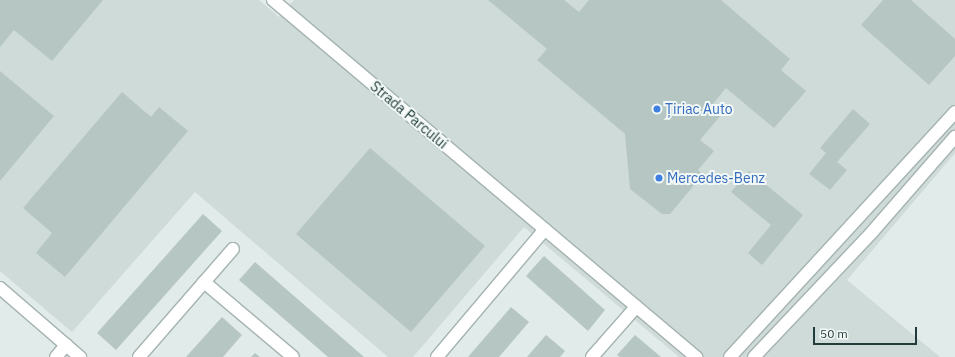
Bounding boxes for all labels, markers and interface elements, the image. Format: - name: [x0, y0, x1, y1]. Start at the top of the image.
- street label: Strada Parcului: [367, 78, 451, 152]
- place label: Țiriac Auto: [665, 101, 733, 117]
- marker: Țiriac Auto: [652, 104, 662, 114]
- place label: Mercedes-Benz: [667, 170, 765, 186]
- marker: Mercedes-Benz: [654, 173, 664, 183]
- scale bar: [815, 319, 919, 345]
- text: 50 m: [820, 326, 848, 341]

